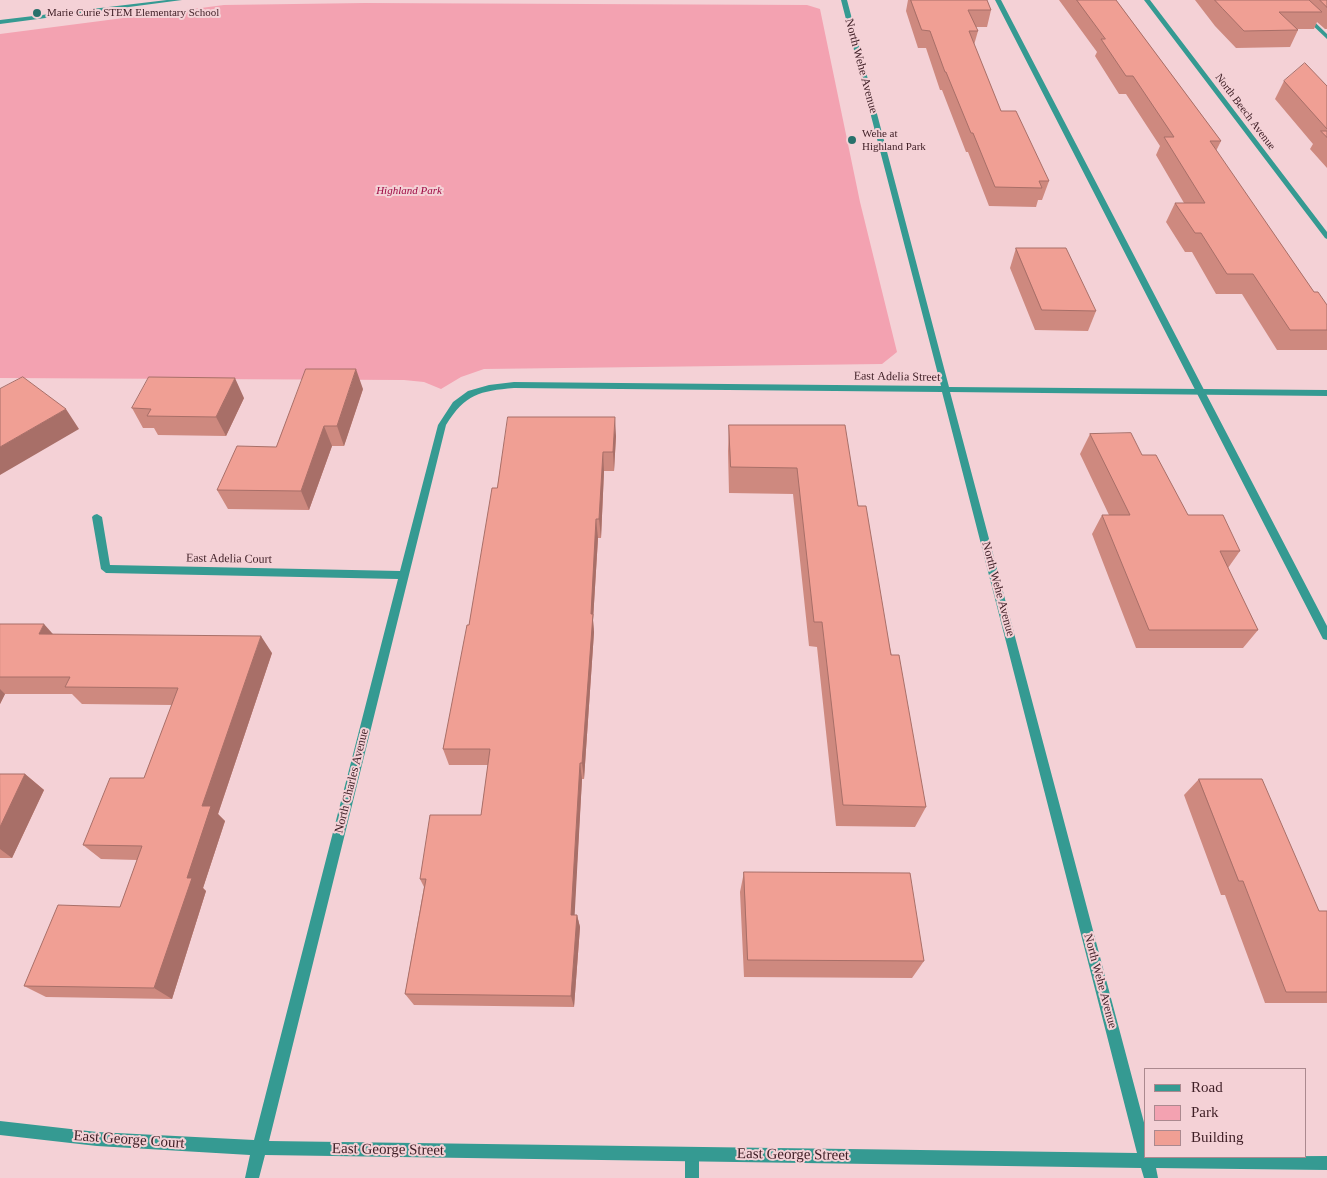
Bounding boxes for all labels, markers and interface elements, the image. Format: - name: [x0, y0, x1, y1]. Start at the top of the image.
- place label: Marie Curie STEM Elementary School: [47, 6, 219, 20]
- marker: Marie Curie STEM Elementary School: [31, 7, 43, 19]
- street label: North Wehe Avenue: [841, 17, 881, 115]
- street label: North Beech Avenue: [1212, 71, 1278, 153]
- place label: Wehe at Highland Park: [862, 127, 926, 153]
- marker: Wehe at Highland Park: [846, 134, 858, 146]
- park label: Highland Park: [376, 184, 442, 198]
- street label: East Adelia Street: [854, 369, 940, 385]
- street label: North Wehe Avenue: [978, 540, 1018, 638]
- street label: East Adelia Court: [186, 551, 272, 567]
- street label: North Charles Avenue: [332, 727, 372, 835]
- street label: North Wehe Avenue: [1080, 932, 1120, 1030]
- legend: [1144, 1068, 1307, 1158]
- text: Road: [1191, 1079, 1223, 1095]
- text: Park: [1191, 1104, 1219, 1120]
- street label: East George Court: [73, 1127, 185, 1153]
- text: Building: [1191, 1129, 1244, 1145]
- street label: East George Street: [332, 1140, 444, 1160]
- street label: East George Street: [737, 1145, 849, 1165]

